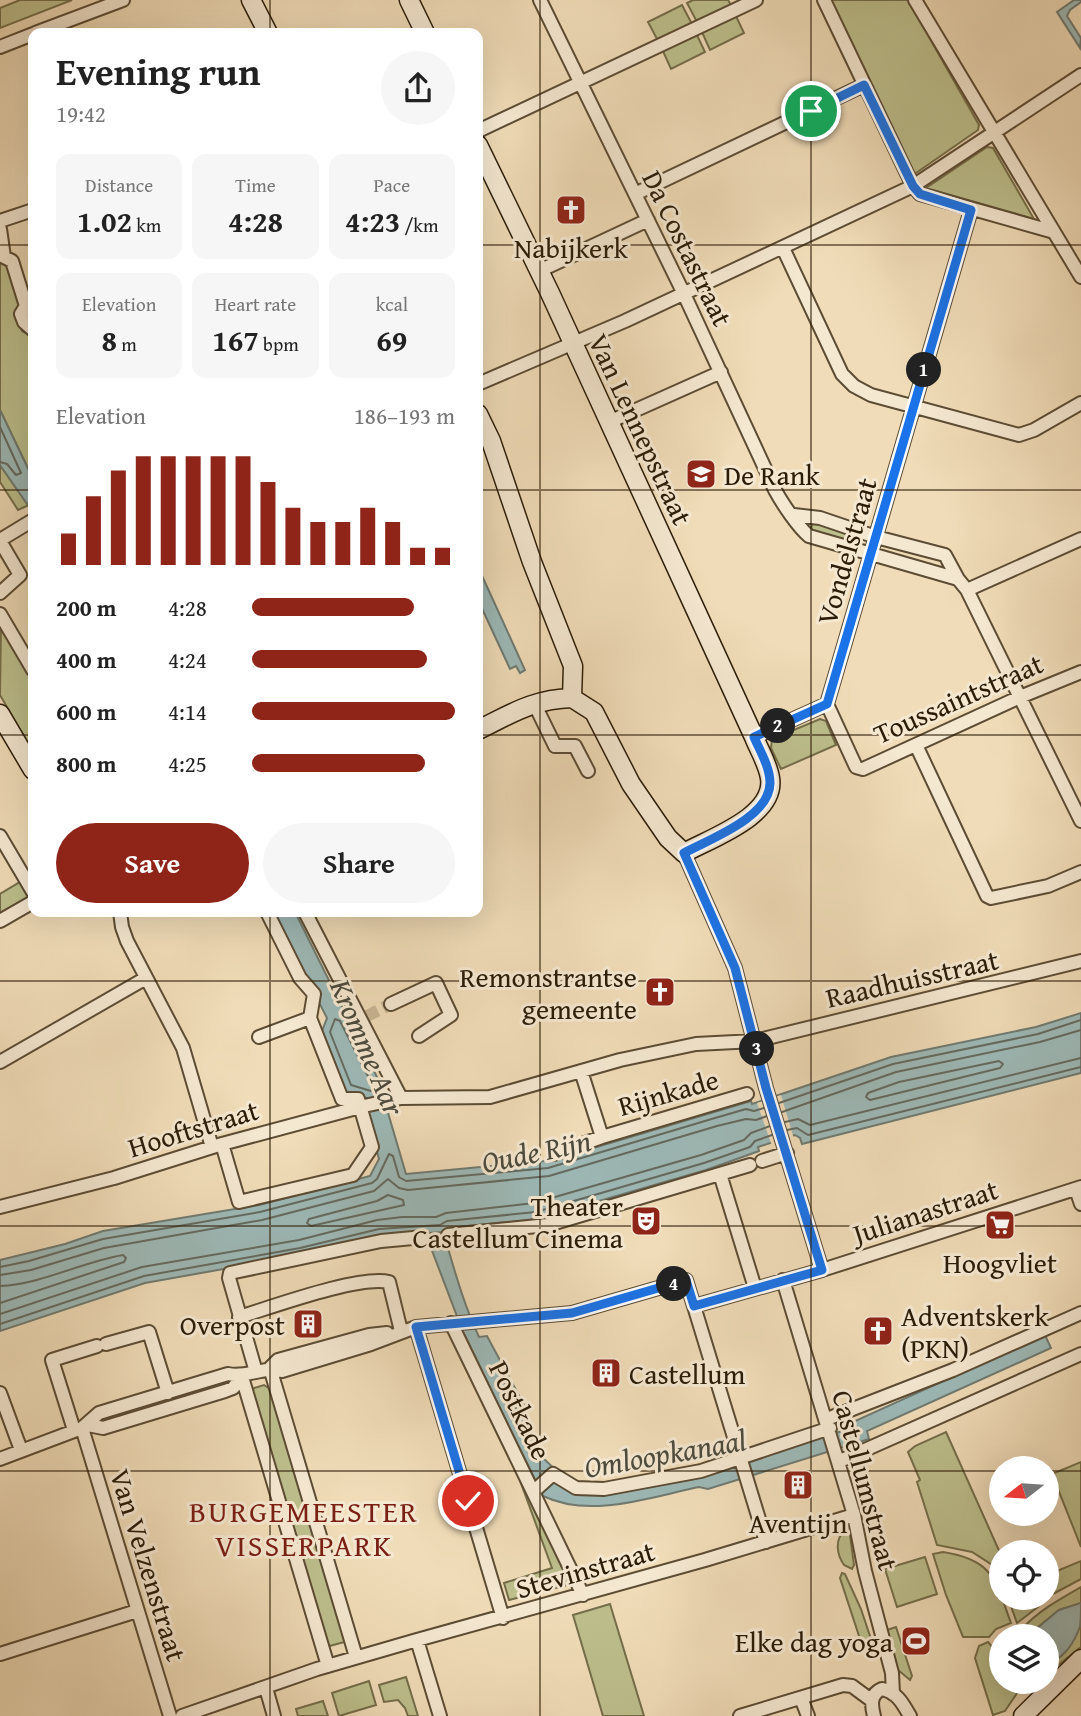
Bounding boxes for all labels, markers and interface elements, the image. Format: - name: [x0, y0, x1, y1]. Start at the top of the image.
- text: Evening run: [56, 43, 260, 99]
- button: share: [381, 51, 455, 125]
- pin: [781, 81, 841, 141]
- icon: arrive: [792, 92, 830, 130]
- text: 19:42: [56, 97, 106, 130]
- street label: Da Costastraat: [633, 163, 743, 333]
- text: Distance: [85, 171, 153, 199]
- text: Time: [235, 171, 276, 199]
- text: Pace: [374, 171, 410, 199]
- church icon: Nabijkerk: [554, 193, 588, 227]
- text: 1.02: [77, 199, 132, 243]
- text: 4:28: [228, 199, 283, 243]
- text: 4:23: [345, 199, 400, 243]
- text: km: [132, 211, 161, 239]
- text: /km: [400, 211, 439, 239]
- place label: Nabijkerk: [514, 227, 629, 268]
- text: Elevation: [82, 290, 156, 318]
- text: Heart rate: [215, 290, 296, 318]
- text: kcal: [376, 290, 408, 318]
- text: 8: [102, 318, 117, 362]
- text: 167: [212, 318, 259, 362]
- text: 69: [376, 318, 407, 362]
- street label: Van Lennepstraat: [579, 327, 703, 532]
- text: m: [117, 330, 137, 358]
- text: bpm: [259, 330, 299, 358]
- pin: 1: [906, 352, 942, 388]
- text: 1: [919, 355, 928, 383]
- text: Elevation: [56, 399, 146, 432]
- text: 186–193 m: [354, 399, 455, 432]
- place label: De Rank: [724, 454, 820, 495]
- school or university icon: De Rank: [684, 457, 718, 491]
- street label: Vondelstraat: [805, 473, 887, 629]
- text: 200 m: [56, 591, 117, 624]
- text: 4:28: [168, 591, 207, 624]
- street label: Toussaintstraat: [867, 642, 1049, 754]
- text: 400 m: [56, 643, 117, 676]
- text: 4:24: [168, 643, 207, 676]
- text: 600 m: [56, 695, 117, 728]
- text: 4:14: [168, 695, 207, 728]
- pin: 2: [760, 708, 796, 744]
- text: 2: [773, 711, 782, 739]
- text: 800 m: [56, 747, 117, 780]
- text: 4:25: [168, 747, 207, 780]
- button: Save: [56, 823, 249, 903]
- button: Share: [263, 823, 455, 903]
- street label: Raadhuisstraat: [822, 938, 1002, 1018]
- place label: Remonstrantse gemeente: [459, 956, 637, 1029]
- water label: Kromme Aar: [319, 971, 417, 1123]
- church icon: Remonstrantse gemeente: [643, 975, 677, 1009]
- pin: 3: [740, 1032, 774, 1066]
- text: 3: [752, 1034, 761, 1062]
- street label: Rijnkade: [613, 1058, 723, 1126]
- street label: Hooftstraat: [123, 1089, 263, 1167]
- water label: Oude Rijn: [477, 1118, 595, 1184]
- street label: Julianastraat: [844, 1168, 1003, 1255]
- place label: Theater Castellum Cinema: [412, 1185, 624, 1258]
- theatre icon: Theater Castellum Cinema: [629, 1204, 663, 1238]
- supermarket icon: Hoogvliet: [983, 1208, 1017, 1242]
- place label: Hoogvliet: [943, 1242, 1057, 1283]
- pin: 4: [656, 1266, 692, 1302]
- text: 4: [669, 1269, 678, 1297]
- place label: Adventskerk (PKN): [901, 1295, 1049, 1368]
- place label: Overpost: [180, 1304, 285, 1345]
- building icon: Overpost: [291, 1307, 325, 1341]
- church icon: Adventskerk (PKN): [861, 1314, 895, 1348]
- street label: Postkade: [479, 1353, 563, 1467]
- place label: Castellum: [629, 1353, 745, 1394]
- building icon: Castellum: [589, 1356, 623, 1390]
- street label: Castellumstraat: [822, 1385, 910, 1575]
- water label: Omloopkanaal: [580, 1417, 750, 1489]
- north arrow: [989, 1456, 1059, 1526]
- map controls: [989, 1456, 1059, 1694]
- street label: Van Velzenstraat: [100, 1464, 198, 1666]
- building icon: Aventijn: [781, 1468, 815, 1502]
- pin: [438, 1471, 498, 1531]
- icon: check: [449, 1482, 487, 1520]
- district label: BURGEMEESTER VISSERPARK: [189, 1489, 419, 1567]
- place label: Aventijn: [749, 1502, 848, 1543]
- street label: Stevinstraat: [511, 1530, 659, 1608]
- button: locate: [989, 1540, 1059, 1610]
- place label: Elke dag yoga: [735, 1621, 894, 1662]
- sports icon: Elke dag yoga: [899, 1624, 933, 1658]
- button: layers: [989, 1624, 1059, 1694]

